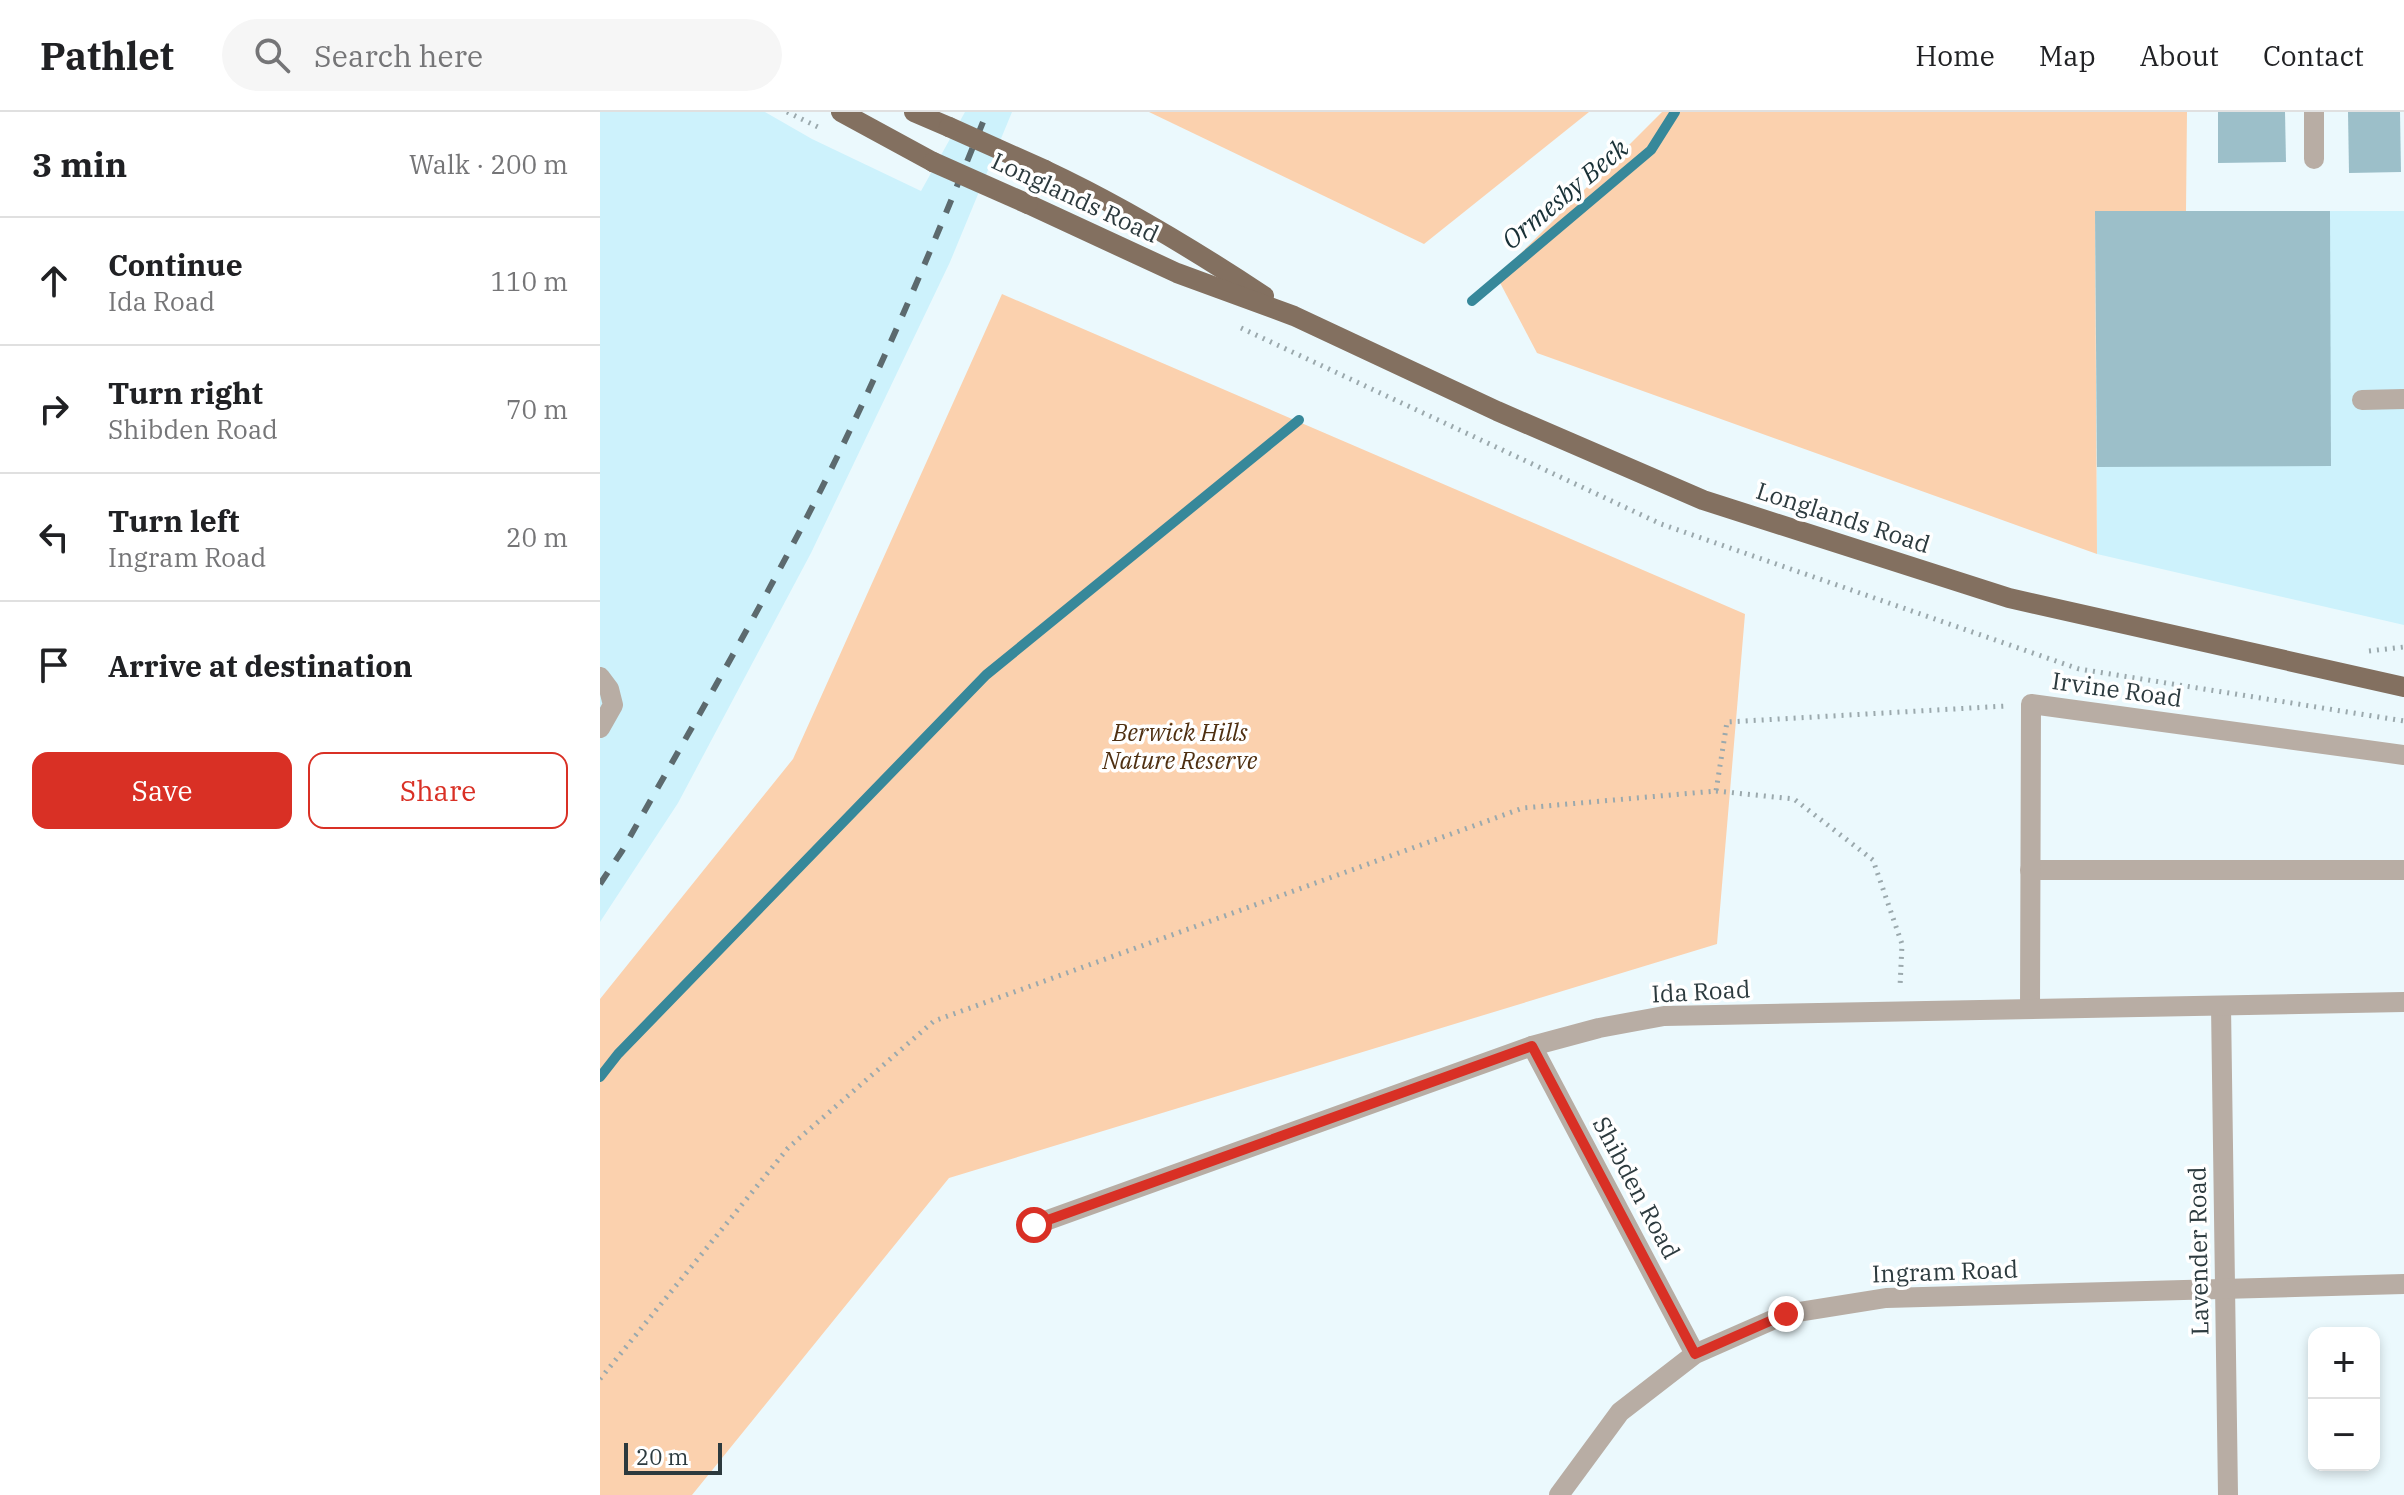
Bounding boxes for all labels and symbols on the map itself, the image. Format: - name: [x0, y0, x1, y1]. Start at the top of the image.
- water label: Ormesby Beck: [1494, 130, 1635, 256]
- street label: Longlands Road: [987, 144, 1164, 250]
- street label: Longlands Road: [1752, 474, 1934, 560]
- street label: Irvine Road: [2050, 664, 2184, 714]
- park label: Berwick Hills Nature Reserve: [1101, 716, 1258, 776]
- street label: Ida Road: [1651, 972, 1751, 1010]
- street label: Shibden Road: [1586, 1111, 1688, 1264]
- street label: Lavender Road: [2181, 1166, 2215, 1336]
- route start: [1016, 1207, 1052, 1243]
- street label: Ingram Road: [1871, 1252, 2019, 1290]
- route end: [1768, 1296, 1804, 1332]
- scale bar: [624, 1439, 722, 1475]

